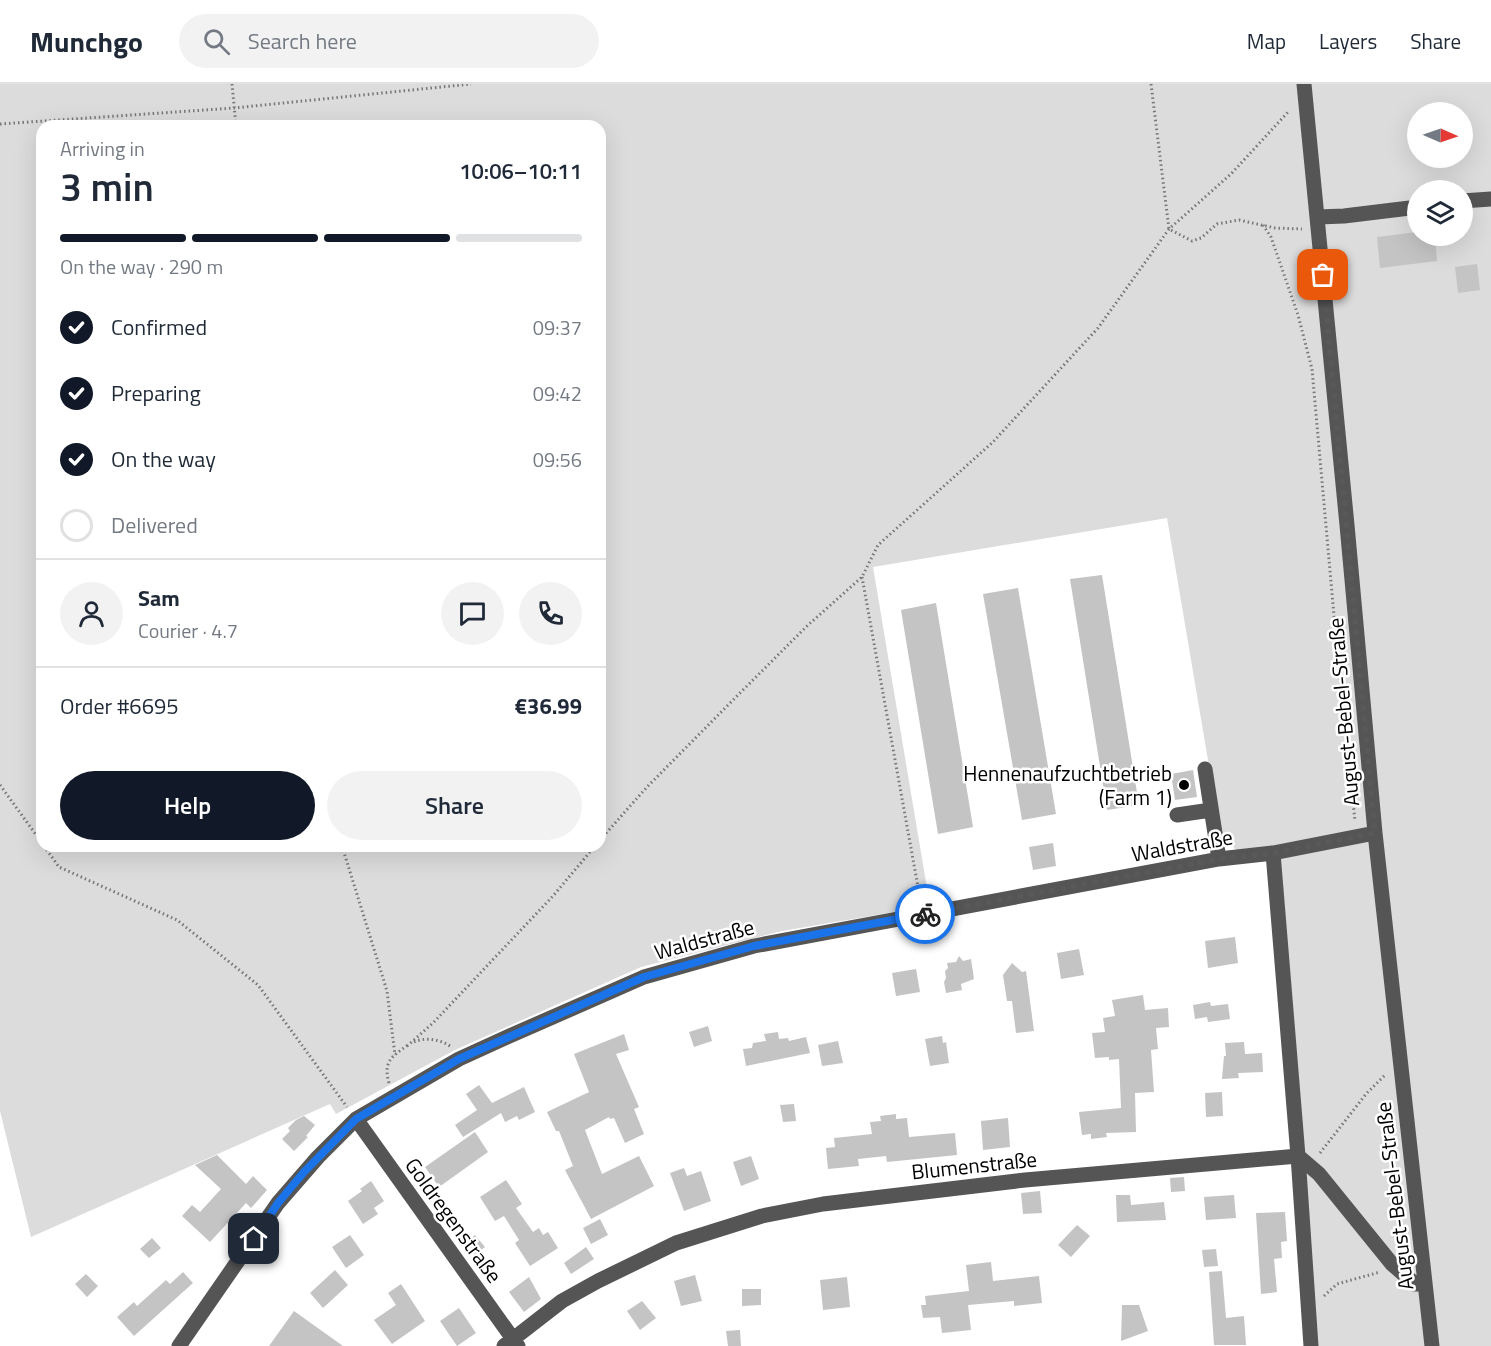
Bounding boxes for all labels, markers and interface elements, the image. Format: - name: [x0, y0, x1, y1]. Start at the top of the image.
- search box: [179, 14, 599, 68]
- text: Munchgo: [30, 20, 143, 63]
- text: Search here: [248, 24, 357, 58]
- icon: search: [200, 25, 233, 58]
- text: Map: [1247, 25, 1286, 57]
- text: Layers: [1319, 25, 1377, 57]
- text: Share: [1410, 25, 1461, 57]
- north arrow: [1407, 102, 1473, 168]
- map controls: [1407, 102, 1473, 246]
- text: Arriving in: [60, 133, 145, 164]
- text: 10:06–10:11: [459, 154, 582, 188]
- text: 3 min: [60, 157, 154, 216]
- button: layers: [1407, 180, 1473, 246]
- pin: [1297, 249, 1348, 300]
- text: On the way · 290 m: [60, 251, 223, 282]
- icon: bag: [1306, 258, 1339, 291]
- text: Confirmed: [111, 310, 207, 344]
- icon: check: [60, 311, 93, 344]
- text: 09:37: [533, 312, 582, 343]
- text: Preparing: [111, 376, 201, 410]
- icon: check: [60, 377, 93, 410]
- text: 09:42: [533, 378, 582, 409]
- text: On the way: [111, 442, 216, 476]
- icon: check: [60, 443, 93, 476]
- text: 09:56: [533, 444, 582, 475]
- text: Delivered: [111, 508, 198, 542]
- text: Sam: [138, 581, 180, 615]
- button: person: [60, 582, 123, 645]
- button: chat: [441, 582, 504, 645]
- button: phone: [519, 582, 582, 645]
- text: Courier · 4.7: [138, 615, 238, 646]
- street label: August-Bebel-Straße: [1319, 616, 1367, 808]
- text: Order #6695: [60, 689, 179, 723]
- text: €36.99: [515, 689, 582, 723]
- place label: Hennenaufzuchtbetrieb (Farm 1): [963, 757, 1172, 813]
- button: Help: [60, 771, 315, 840]
- button: Share: [327, 771, 582, 840]
- marker: Hennenaufzuchtbetrieb (Farm 1): [1177, 778, 1191, 792]
- street label: Waldstraße: [1129, 820, 1235, 870]
- courier: [895, 884, 955, 944]
- icon: bike: [909, 898, 942, 931]
- street label: Waldstraße: [650, 910, 758, 968]
- street label: August-Bebel-Straße: [1367, 1100, 1421, 1292]
- street label: Blumenstraße: [910, 1143, 1038, 1187]
- street label: Goldregenstraße: [398, 1151, 510, 1289]
- pin: [228, 1213, 279, 1264]
- icon: home: [237, 1222, 270, 1255]

